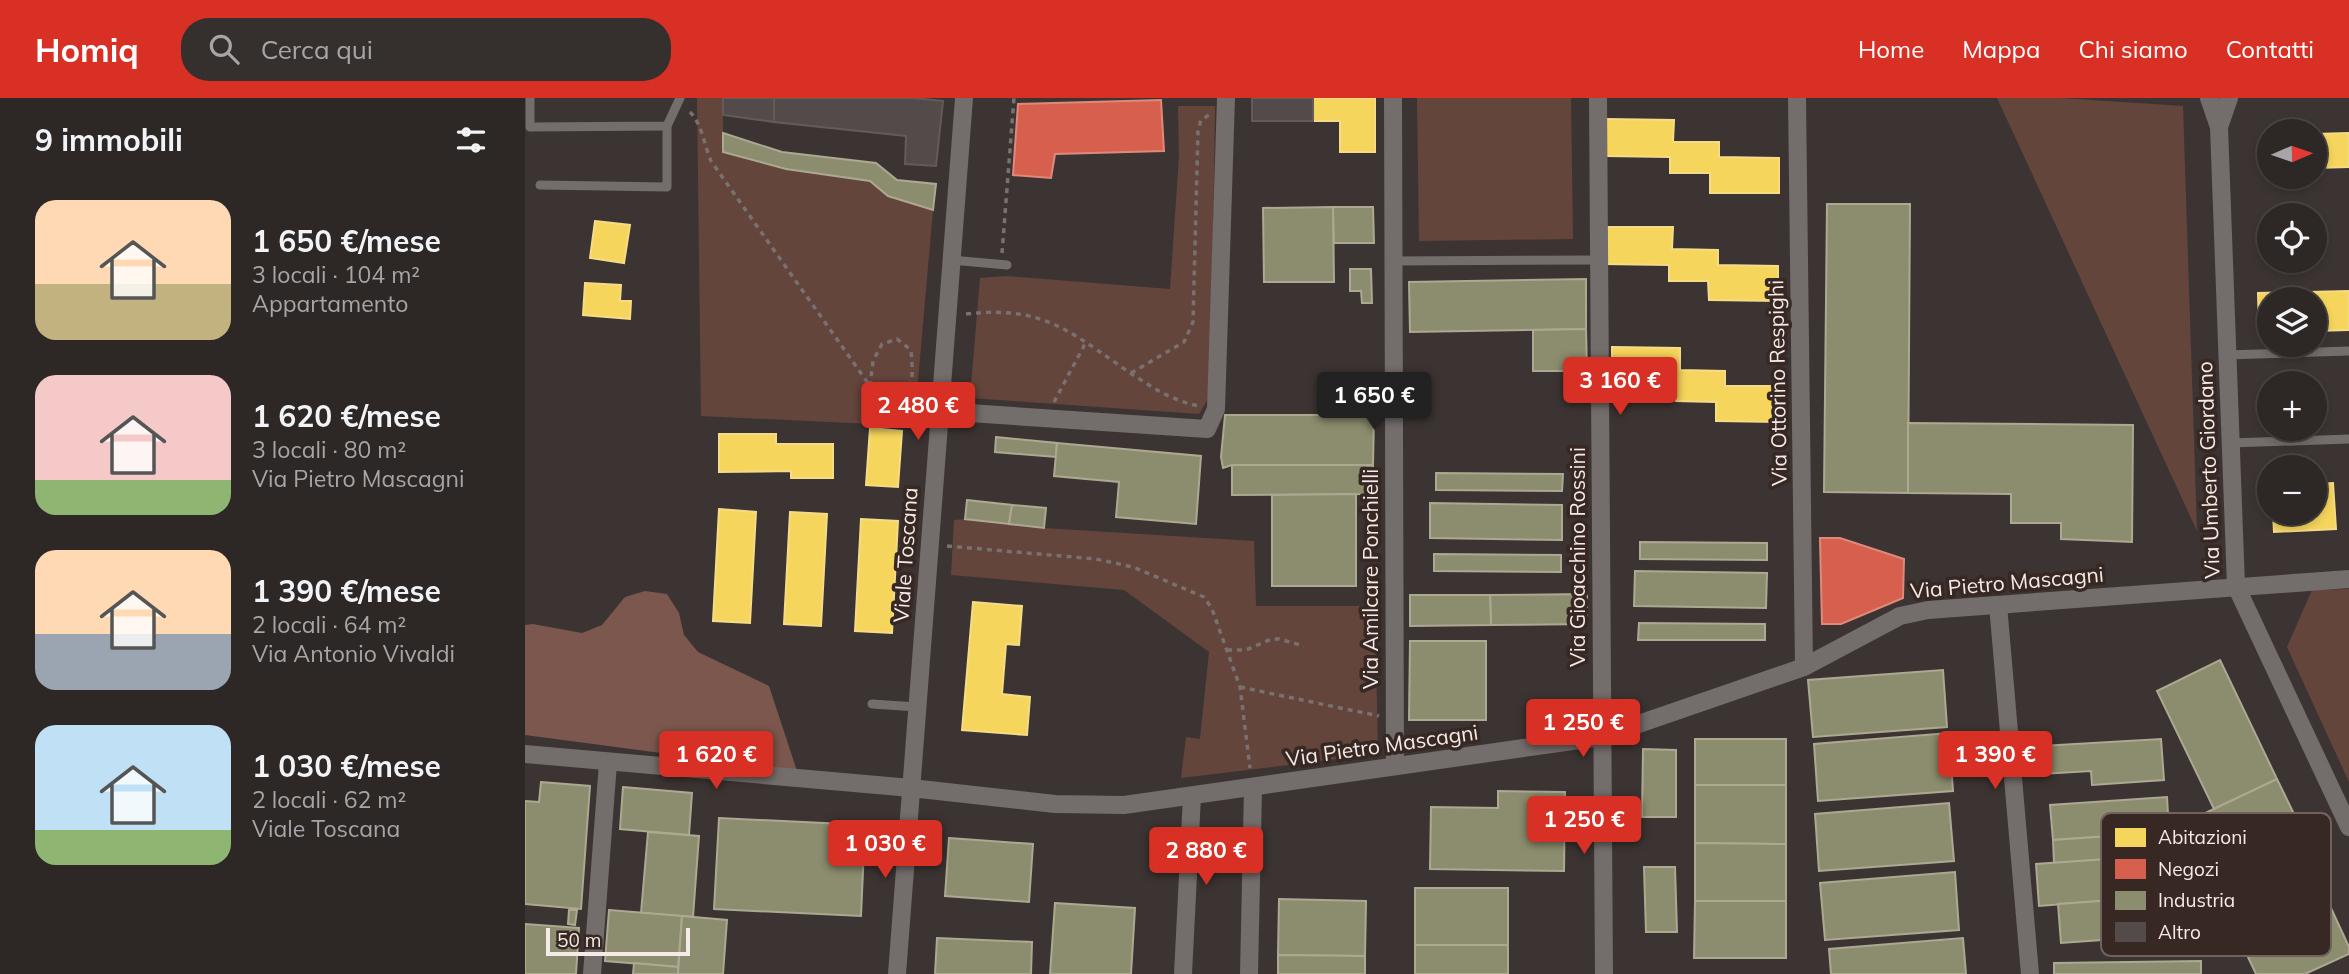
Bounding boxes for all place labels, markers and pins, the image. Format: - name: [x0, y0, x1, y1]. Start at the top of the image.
- pin: 3 160 €: [1555, 358, 1685, 417]
- pin: 1 650 €: [1309, 372, 1439, 432]
- pin: 2 480 €: [853, 382, 983, 442]
- pin: 1 250 €: [1518, 700, 1648, 759]
- pin: 1 620 €: [651, 732, 781, 791]
- pin: 1 390 €: [1930, 732, 2060, 791]
- pin: 1 250 €: [1519, 796, 1649, 856]
- pin: 1 030 €: [820, 820, 950, 880]
- pin: 2 880 €: [1141, 828, 1271, 887]

